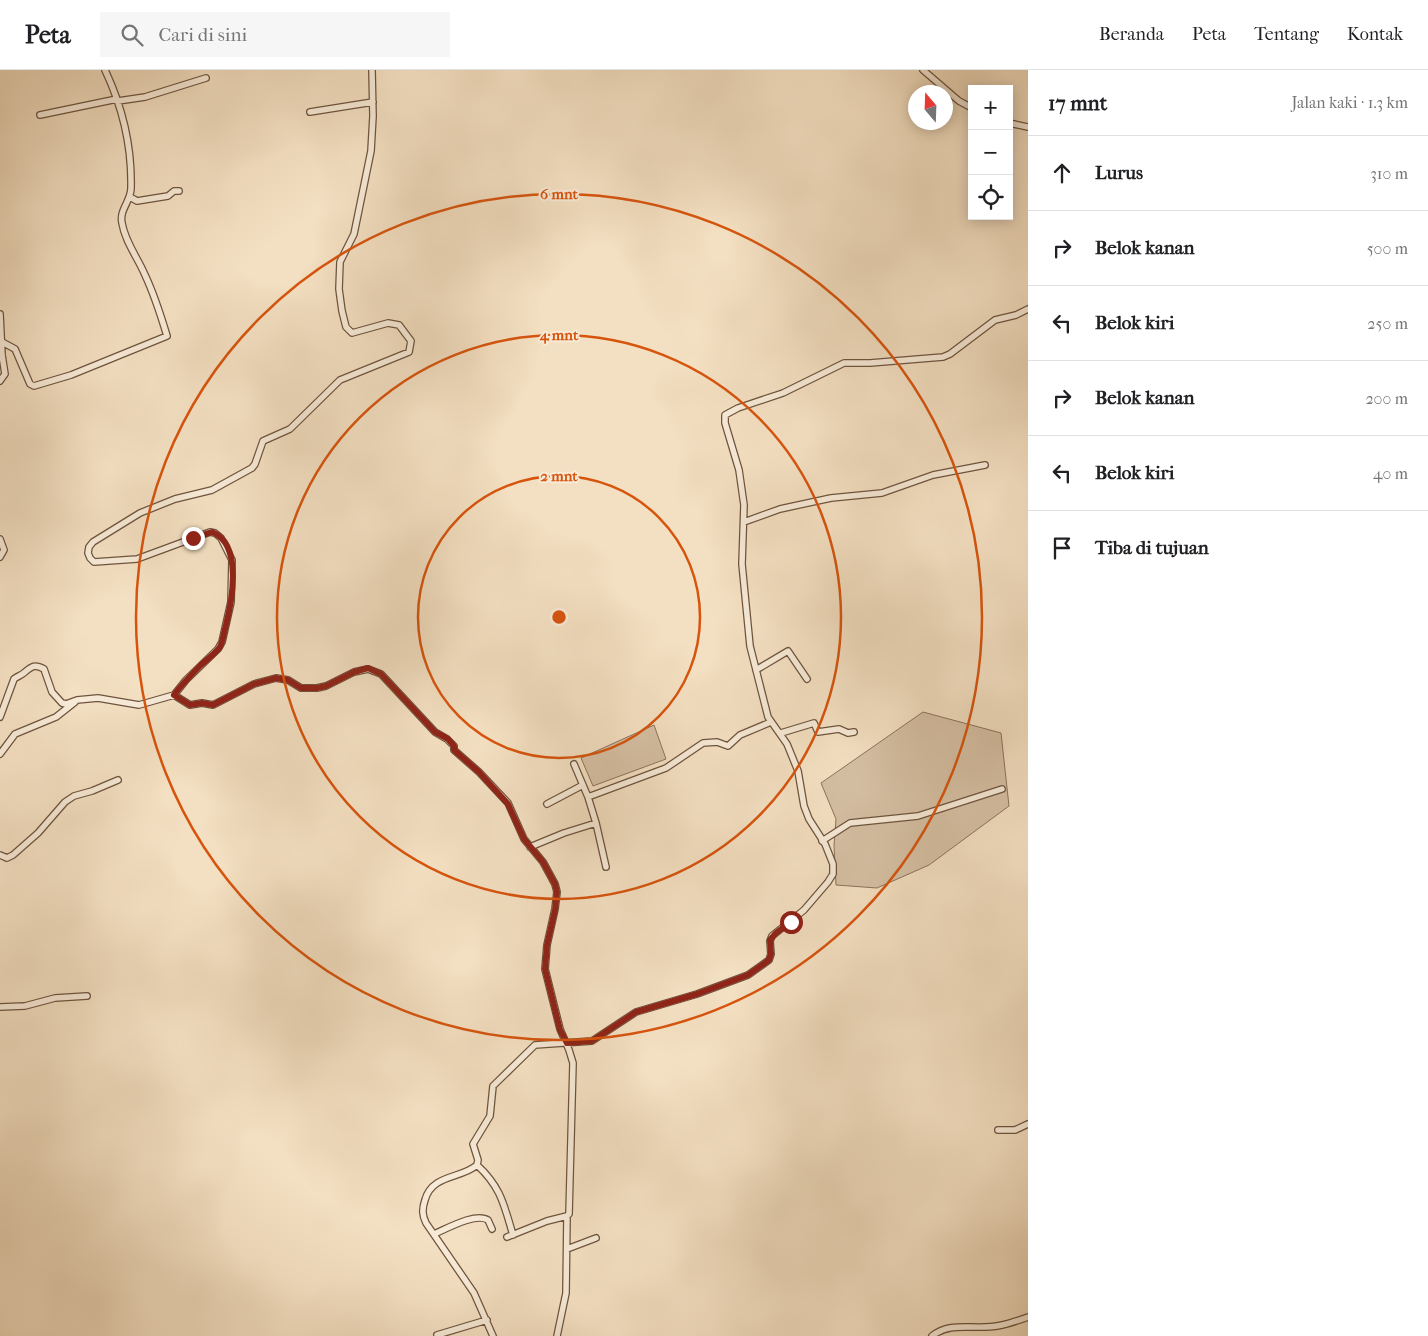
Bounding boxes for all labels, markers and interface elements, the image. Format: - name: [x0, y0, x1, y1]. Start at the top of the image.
- search box: [100, 12, 450, 57]
- text: Peta: [25, 21, 70, 49]
- icon: search: [118, 21, 146, 49]
- text: Cari di sini: [158, 24, 247, 46]
- text: Beranda: [1099, 24, 1164, 45]
- text: Peta: [1192, 24, 1226, 45]
- text: Tentang: [1254, 24, 1319, 45]
- text: Kontak: [1347, 24, 1403, 45]
- north arrow: [908, 85, 953, 130]
- map controls: [968, 85, 1013, 220]
- button: +: [968, 85, 1013, 130]
- text: 17 mnt: [1048, 91, 1107, 115]
- text: Jalan kaki · 1.3 km: [1291, 93, 1408, 112]
- button: −: [968, 130, 1013, 175]
- icon: ahead: [1048, 159, 1076, 187]
- text: Lurus: [1095, 162, 1143, 184]
- text: 310 m: [1370, 164, 1408, 183]
- button: locate: [968, 175, 1013, 220]
- text: 6 mnt: [540, 185, 579, 203]
- icon: right: [1048, 234, 1076, 262]
- text: Belok kanan: [1095, 237, 1195, 259]
- text: 500 m: [1367, 239, 1408, 258]
- icon: left: [1048, 309, 1076, 337]
- text: Belok kiri: [1095, 312, 1174, 334]
- text: 250 m: [1367, 314, 1408, 333]
- text: 4 mnt: [539, 326, 579, 344]
- icon: right: [1048, 384, 1076, 412]
- text: Belok kanan: [1095, 387, 1195, 409]
- text: 200 m: [1365, 389, 1408, 408]
- icon: left: [1048, 459, 1076, 487]
- text: Belok kiri: [1095, 462, 1174, 484]
- text: 40 m: [1373, 464, 1408, 483]
- text: 2 mnt: [540, 467, 578, 485]
- route end: [182, 527, 205, 550]
- icon: arrive: [1048, 534, 1076, 562]
- text: Tiba di tujuan: [1095, 537, 1209, 559]
- centre of rings: [550, 608, 568, 626]
- route start: [780, 911, 803, 934]

